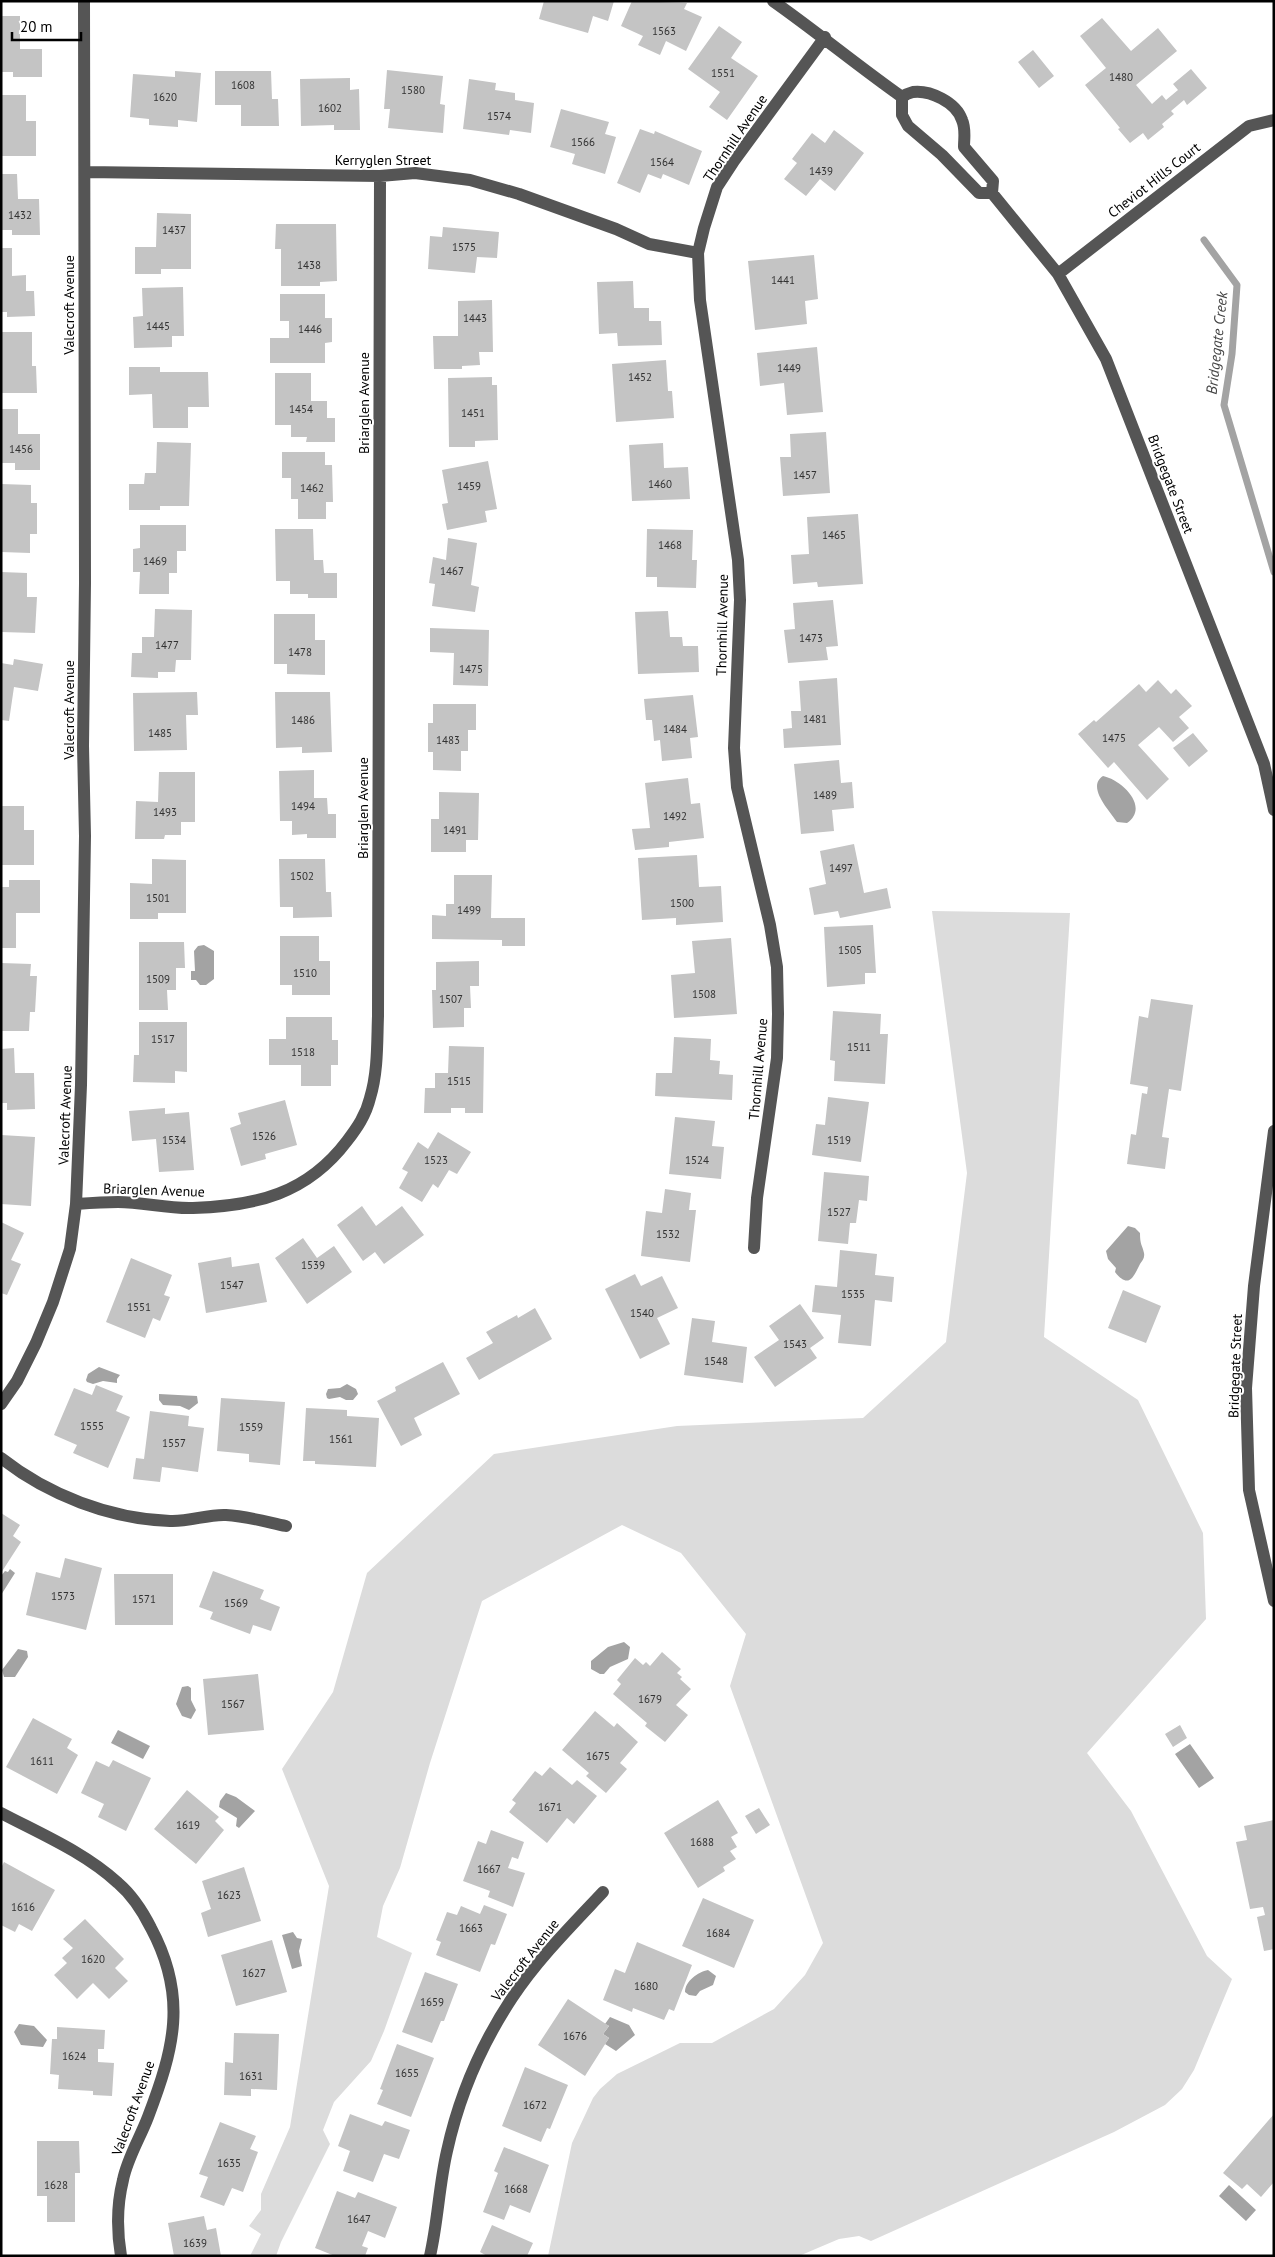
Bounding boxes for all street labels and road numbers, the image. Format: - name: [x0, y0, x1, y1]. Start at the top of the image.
- street label: Thornhill Avenue: [699, 91, 771, 185]
- street label: Cheviot Hills Court: [1104, 138, 1204, 222]
- street label: Kerryglen Street: [335, 151, 432, 169]
- street label: Valecroft Avenue: [60, 255, 78, 356]
- street label: Briarglen Avenue: [355, 352, 373, 454]
- street label: Bridgegate Street: [1144, 432, 1198, 536]
- street label: Thornhill Avenue: [712, 574, 732, 676]
- street label: Valecroft Avenue: [60, 660, 78, 761]
- street label: Briarglen Avenue: [354, 757, 372, 859]
- street label: Thornhill Avenue: [745, 1017, 771, 1121]
- street label: Valecroft Avenue: [54, 1065, 76, 1166]
- street label: Briarglen Avenue: [103, 1179, 205, 1201]
- street label: Bridgegate Street: [1224, 1313, 1246, 1418]
- street label: Valecroft Avenue: [487, 1915, 563, 2006]
- street label: Valecroft Avenue: [107, 2058, 158, 2159]

